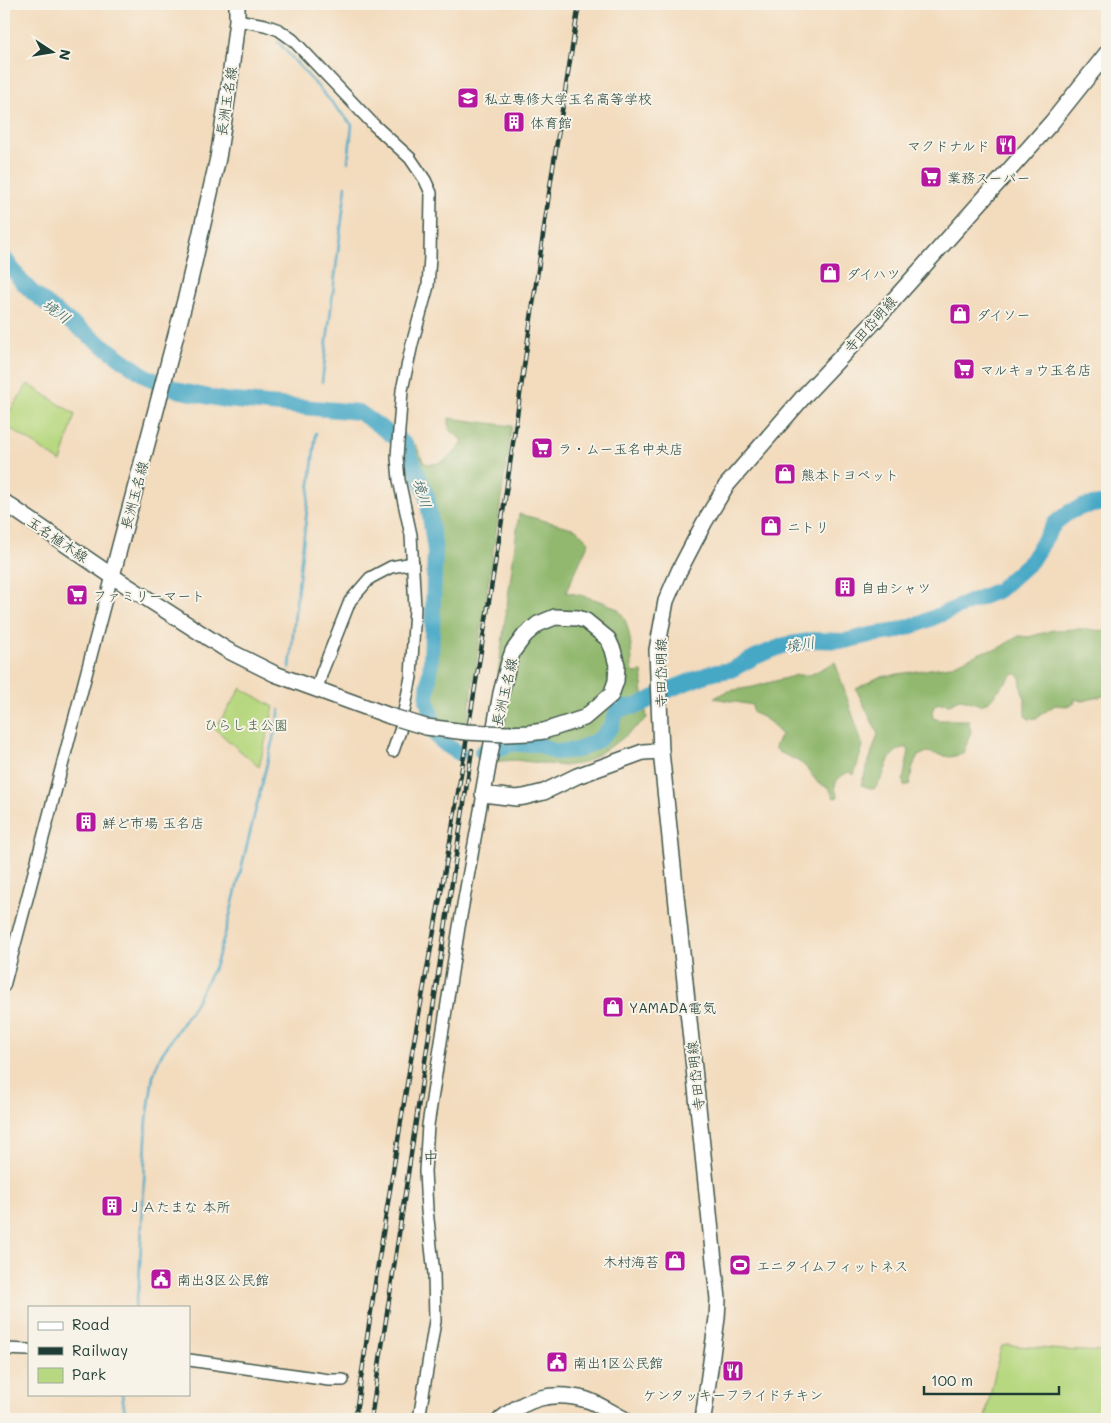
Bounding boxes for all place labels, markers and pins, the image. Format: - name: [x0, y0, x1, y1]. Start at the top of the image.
- school or university icon: 私立専修大学玉名高等学校: [456, 86, 480, 110]
- place label: 私立専修大学玉名高等学校: [484, 89, 652, 108]
- building icon: 体育館: [502, 110, 526, 134]
- place label: 体育館: [530, 113, 572, 132]
- restaurant icon: マクドナルド: [994, 133, 1018, 157]
- place label: マクドナルド: [907, 136, 990, 155]
- supermarket icon: 業務スーパー: [919, 165, 943, 189]
- place label: 業務スーパー: [947, 168, 1030, 187]
- shop icon: ダイハツ: [818, 261, 842, 285]
- place label: ダイハツ: [846, 264, 901, 283]
- shop icon: ダイソー: [948, 302, 972, 326]
- place label: ダイソー: [976, 305, 1031, 324]
- supermarket icon: マルキョウ玉名店: [952, 357, 976, 381]
- place label: マルキョウ玉名店: [980, 360, 1092, 379]
- supermarket icon: ラ・ムー玉名中央店: [530, 436, 554, 460]
- place label: ラ・ムー玉名中央店: [558, 439, 683, 458]
- shop icon: 熊本トヨペット: [773, 462, 797, 486]
- place label: 熊本トヨペット: [801, 465, 899, 484]
- shop icon: ニトリ: [759, 514, 783, 538]
- place label: ニトリ: [787, 517, 829, 536]
- building icon: 自由シャツ: [833, 575, 857, 599]
- place label: 自由シャツ: [861, 578, 931, 597]
- supermarket icon: ファミリーマート: [65, 583, 89, 607]
- place label: ファミリーマート: [93, 586, 205, 605]
- building icon: 鮮ど市場 玉名店: [74, 810, 98, 834]
- place label: 鮮ど市場 玉名店: [102, 813, 204, 832]
- shop icon: YAMADA電気: [601, 995, 625, 1019]
- place label: YAMADA電気: [629, 998, 716, 1017]
- building icon: ＪＡたまな 本所: [100, 1194, 124, 1218]
- place label: ＪＡたまな 本所: [128, 1197, 230, 1216]
- shop icon: 木村海苔: [663, 1249, 687, 1273]
- place label: 木村海苔: [603, 1252, 659, 1271]
- sports icon: エニタイムフィットネス: [728, 1253, 752, 1277]
- place label: エニタイムフィットネス: [756, 1256, 908, 1275]
- public building icon: 南出3区公民館: [149, 1267, 173, 1291]
- place label: 南出3区公民館: [177, 1270, 269, 1289]
- public building icon: 南出1区公民館: [545, 1350, 569, 1374]
- place label: 南出1区公民館: [573, 1353, 663, 1372]
- restaurant icon: ケンタッキーフライドチキン: [721, 1359, 745, 1383]
- place label: ケンタッキーフライドチキン: [643, 1385, 823, 1404]

